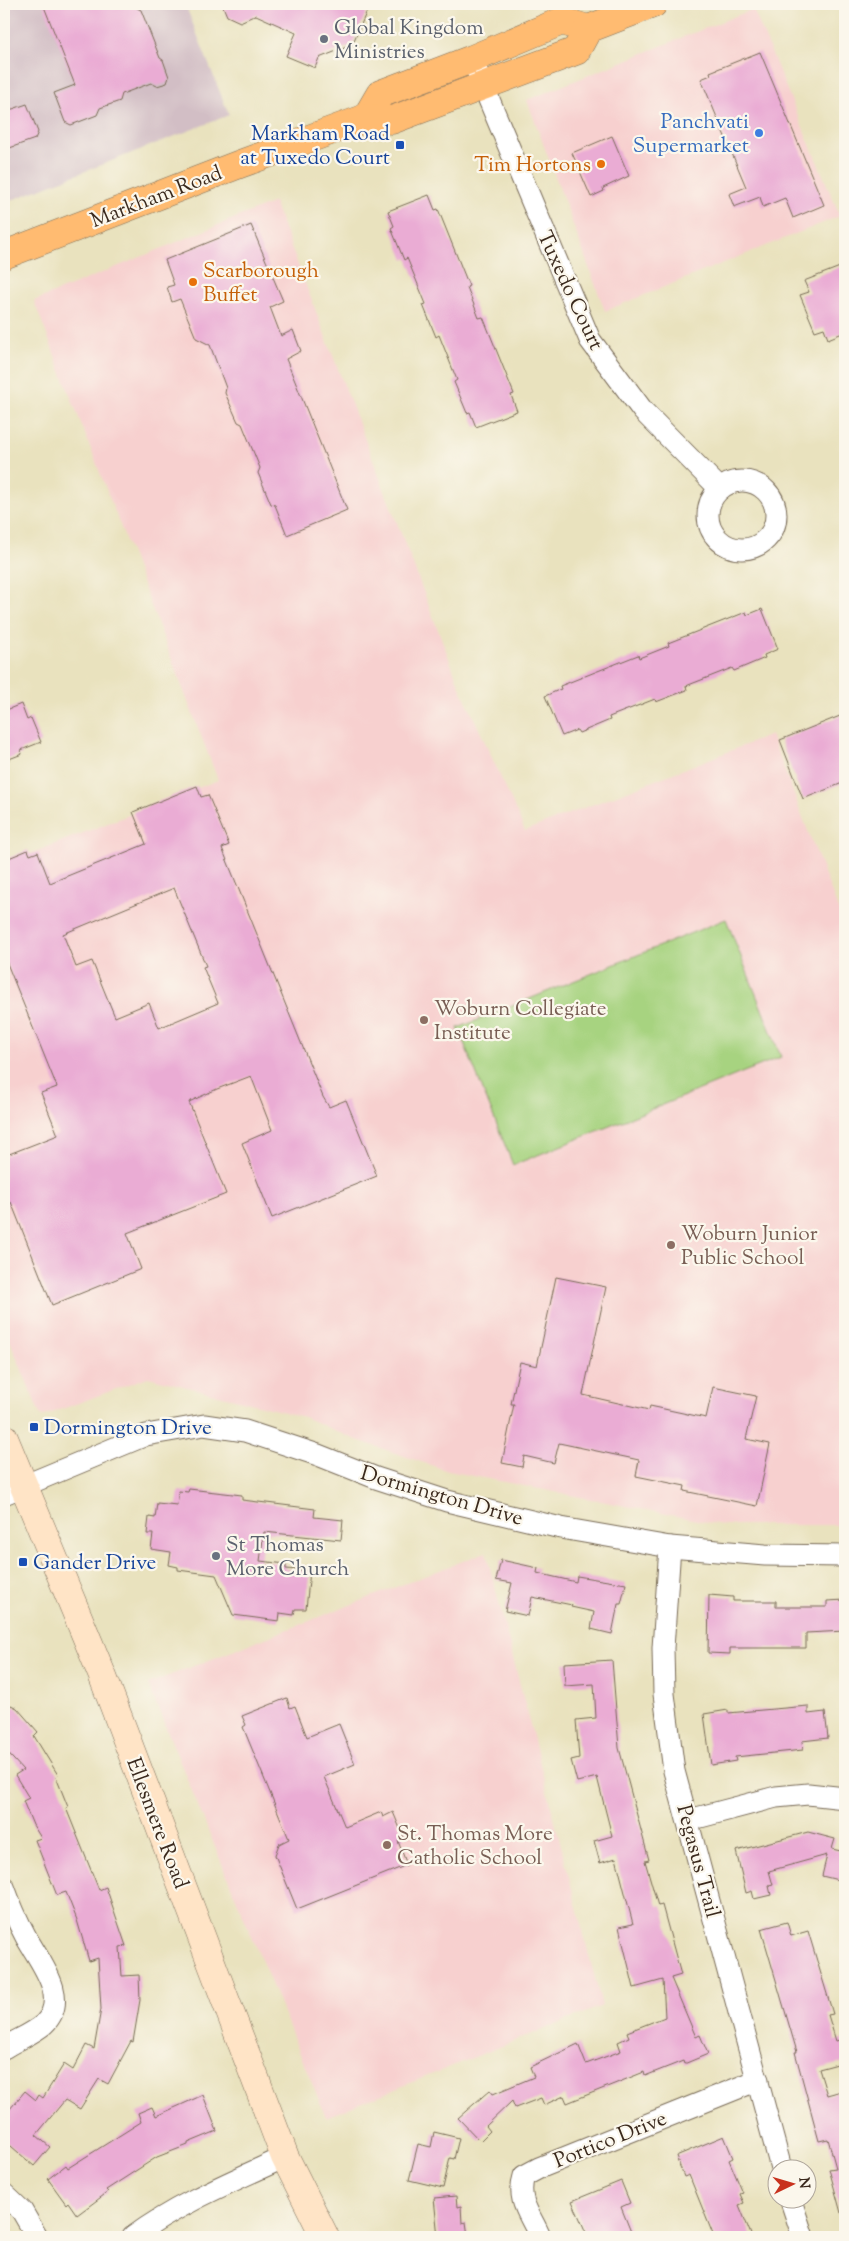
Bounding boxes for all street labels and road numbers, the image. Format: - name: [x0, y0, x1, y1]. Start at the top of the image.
- street label: Markham Road: [86, 159, 227, 237]
- street label: Tuxedo Court: [528, 226, 610, 356]
- street label: Dormington Drive: [357, 1459, 526, 1534]
- street label: Ellesmere Road: [117, 1754, 195, 1894]
- street label: Pegasus Trail: [668, 1802, 727, 1922]
- street label: Portico Drive: [550, 2105, 672, 2177]

